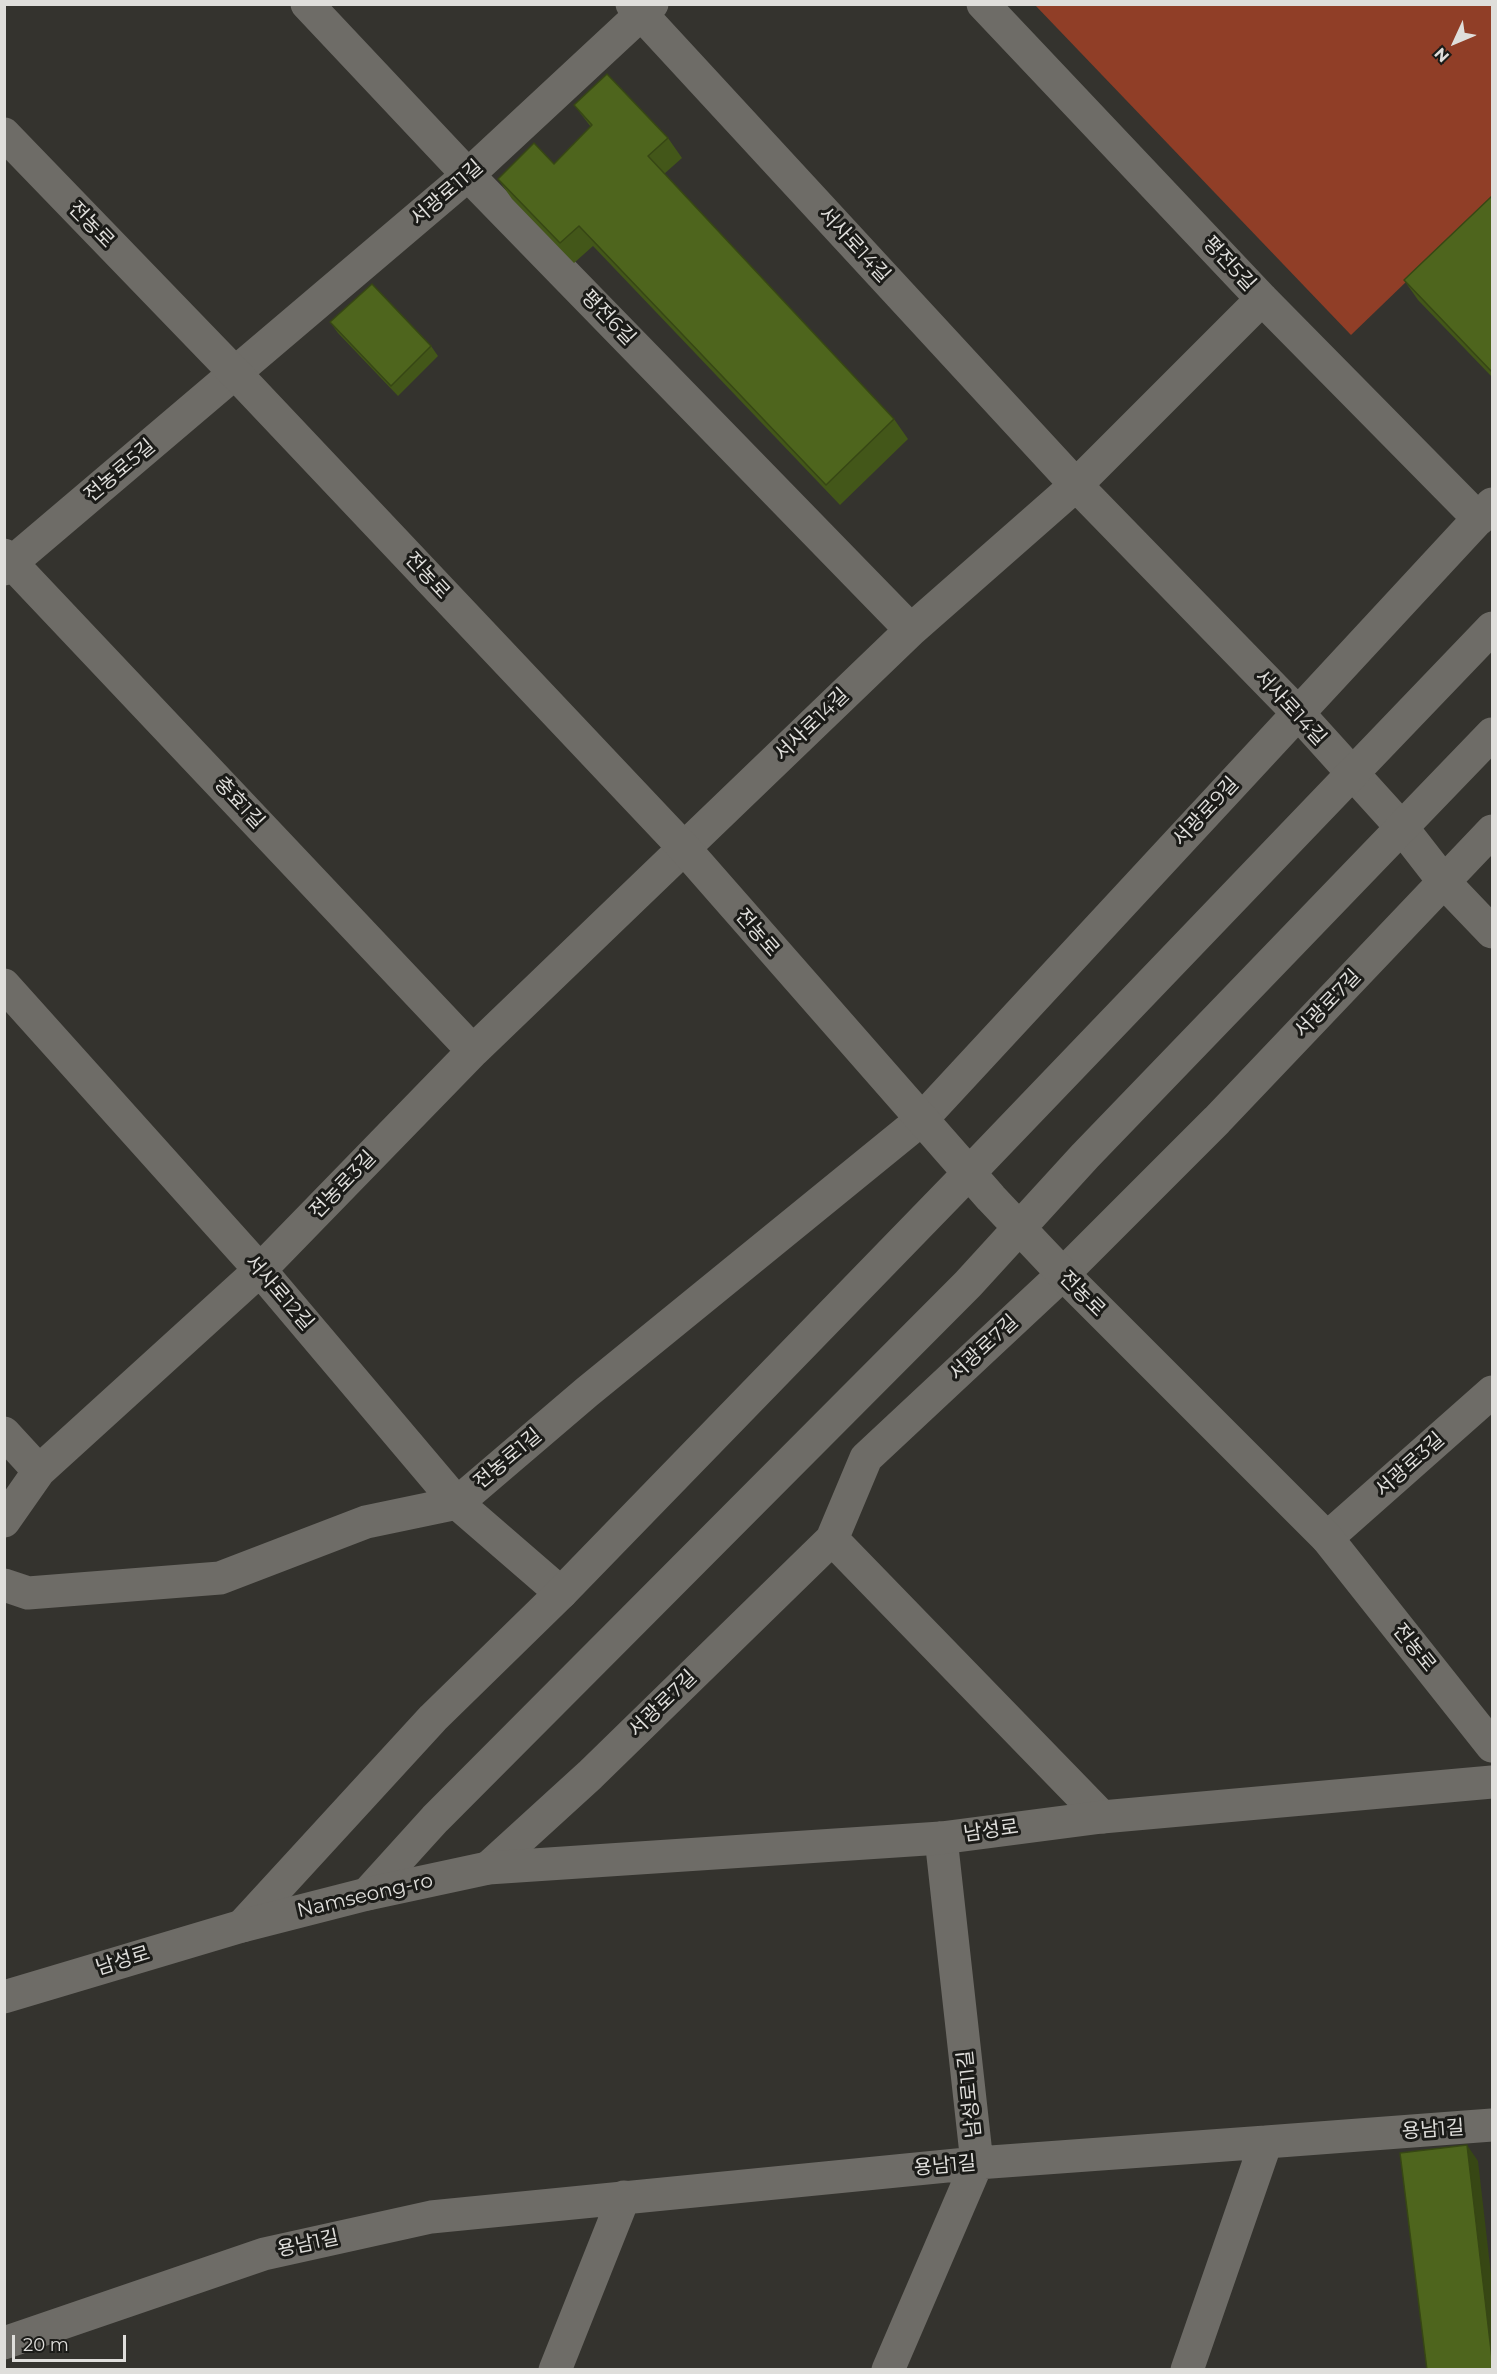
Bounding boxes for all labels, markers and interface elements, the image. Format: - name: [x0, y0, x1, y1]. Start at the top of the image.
- north arrow: [1425, 12, 1485, 72]
- text: N: [1430, 44, 1453, 66]
- street label: 서광로11길: [406, 155, 488, 231]
- street label: 전농로: [63, 197, 119, 253]
- street label: 서사로14길: [813, 202, 895, 288]
- street label: 평전5길: [1198, 231, 1260, 297]
- street label: 평전6길: [576, 285, 640, 351]
- street label: 전농로5길: [80, 435, 160, 507]
- street label: 전농로: [399, 548, 455, 604]
- street label: 서사로14길: [1249, 665, 1331, 751]
- street label: 서사로14길: [770, 684, 854, 766]
- street label: 충효1길: [209, 772, 269, 834]
- street label: 서광로9길: [1168, 772, 1244, 852]
- street label: 전농로: [730, 904, 784, 962]
- street label: 서광로7길: [1290, 965, 1366, 1043]
- street label: 전농로3길: [305, 1146, 381, 1224]
- street label: 서사로12길: [240, 1250, 318, 1336]
- street label: 전농로: [1054, 1266, 1110, 1322]
- street label: 서광로7길: [945, 1310, 1023, 1386]
- street label: 전농로1길: [469, 1424, 547, 1494]
- street label: 서광로3길: [1370, 1428, 1450, 1502]
- street label: 전농로: [1387, 1619, 1441, 1677]
- street label: 서광로7길: [624, 1666, 702, 1742]
- street label: 남성로: [962, 1815, 1020, 1847]
- street label: Namseong-ro: [295, 1869, 435, 1923]
- street label: 남성로: [93, 1941, 153, 1981]
- street label: 남성로11길: [953, 2049, 987, 2139]
- street label: 용남1길: [1401, 2116, 1465, 2144]
- street label: 용남1길: [913, 2151, 977, 2181]
- street label: 용남1길: [275, 2226, 341, 2262]
- scale bar: [15, 2323, 129, 2361]
- text: 20 m: [23, 2334, 69, 2356]

